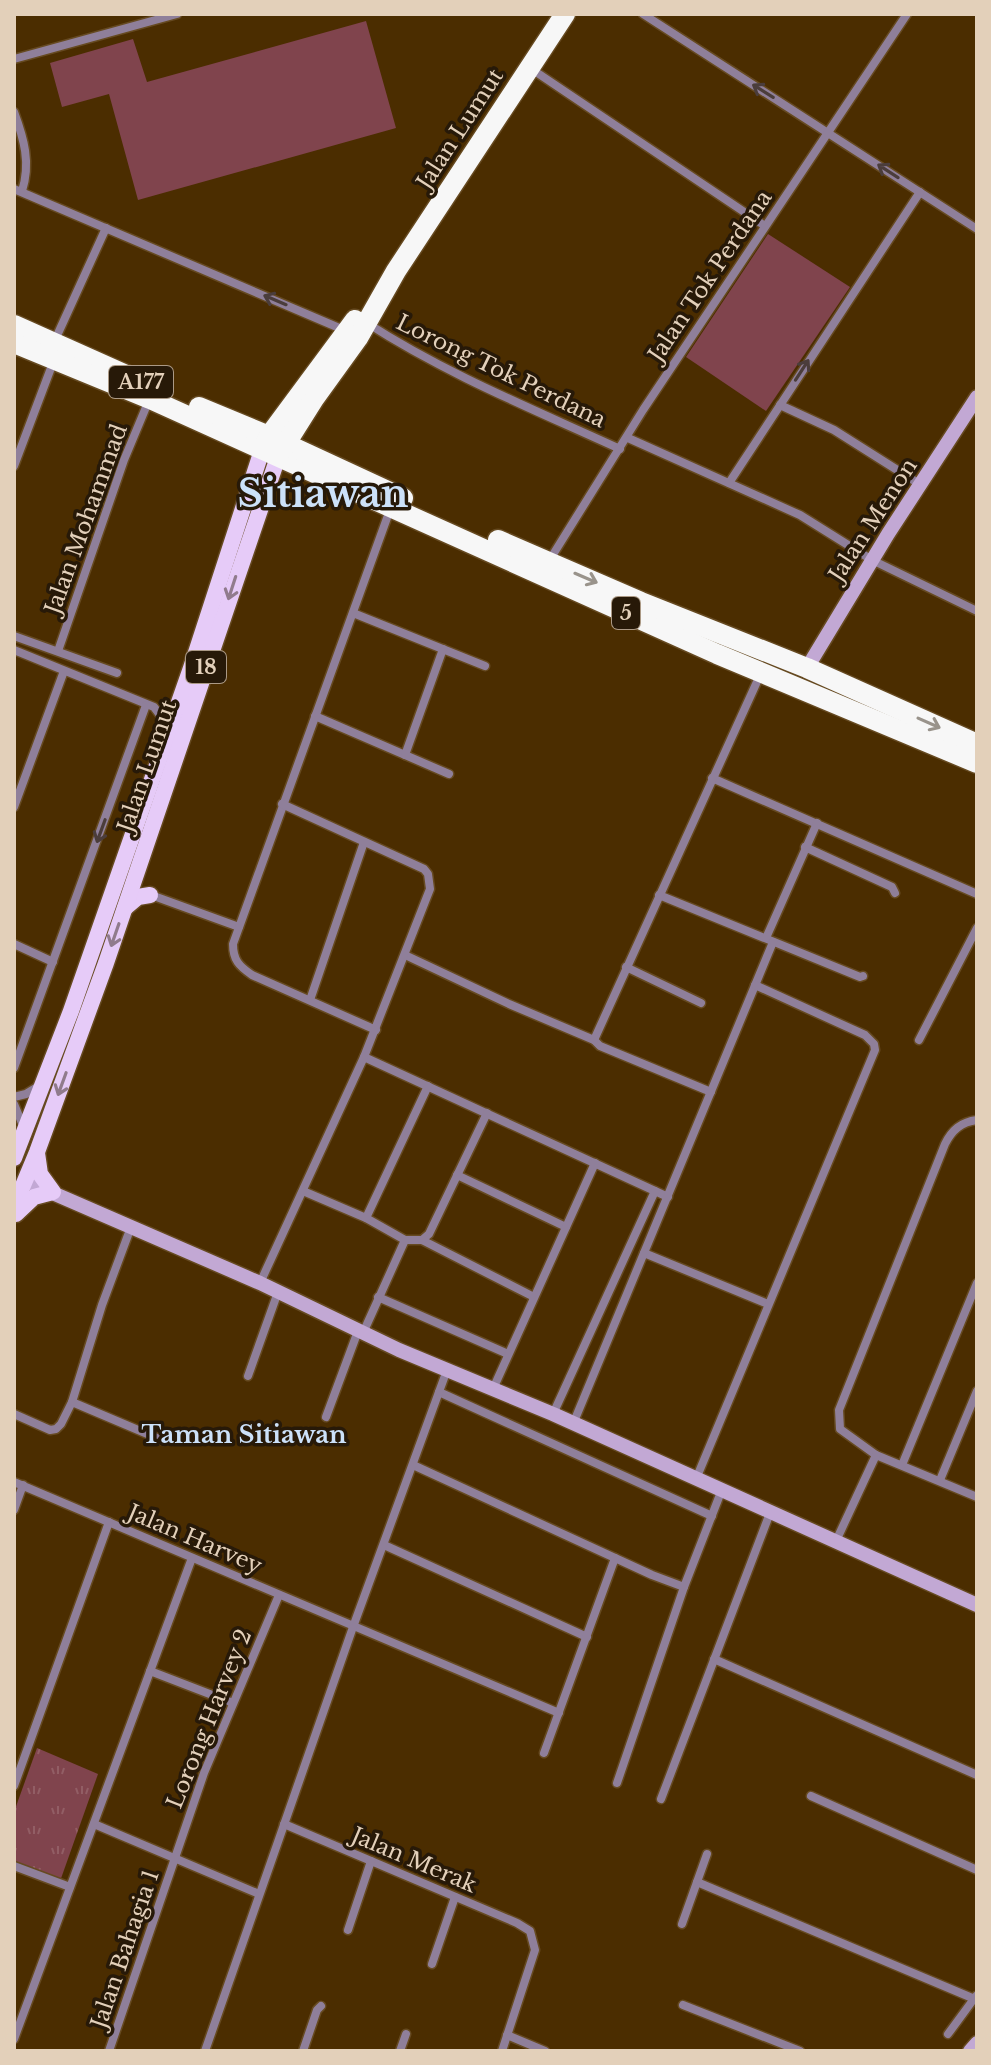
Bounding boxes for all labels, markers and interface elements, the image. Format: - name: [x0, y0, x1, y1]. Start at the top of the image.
- street label: Jalan Lumut: [409, 63, 509, 197]
- one-way arrow: [752, 82, 775, 98]
- one-way arrow: [878, 163, 900, 179]
- street label: Jalan Tok Perdana: [641, 184, 778, 369]
- one-way arrow: [263, 292, 288, 307]
- street label: Lorong Tok Perdana: [392, 309, 611, 434]
- one-way arrow: [794, 360, 811, 382]
- road number: A177: [109, 366, 173, 398]
- street label: Jalan Mohammad: [38, 420, 133, 621]
- street label: Jalan Menon: [821, 453, 923, 589]
- district label: Sitiawan: [238, 470, 409, 517]
- one-way arrow: [573, 571, 598, 586]
- one-way arrow: [223, 575, 238, 600]
- road number: 5: [612, 597, 640, 629]
- road number: 18: [186, 651, 226, 683]
- street label: Jalan Lumut: [111, 696, 183, 839]
- one-way arrow: [916, 717, 941, 732]
- one-way arrow: [93, 818, 107, 843]
- one-way arrow: [107, 923, 122, 948]
- one-way arrow: [54, 1071, 69, 1096]
- district label: Taman Sitiawan: [142, 1420, 347, 1449]
- street label: Jalan Harvey: [121, 1497, 266, 1579]
- street label: Lorong Harvey 2: [161, 1625, 257, 1813]
- street label: Jalan Merak: [345, 1820, 481, 1899]
- street label: Jalan Bahagia 1: [84, 1866, 165, 2035]

